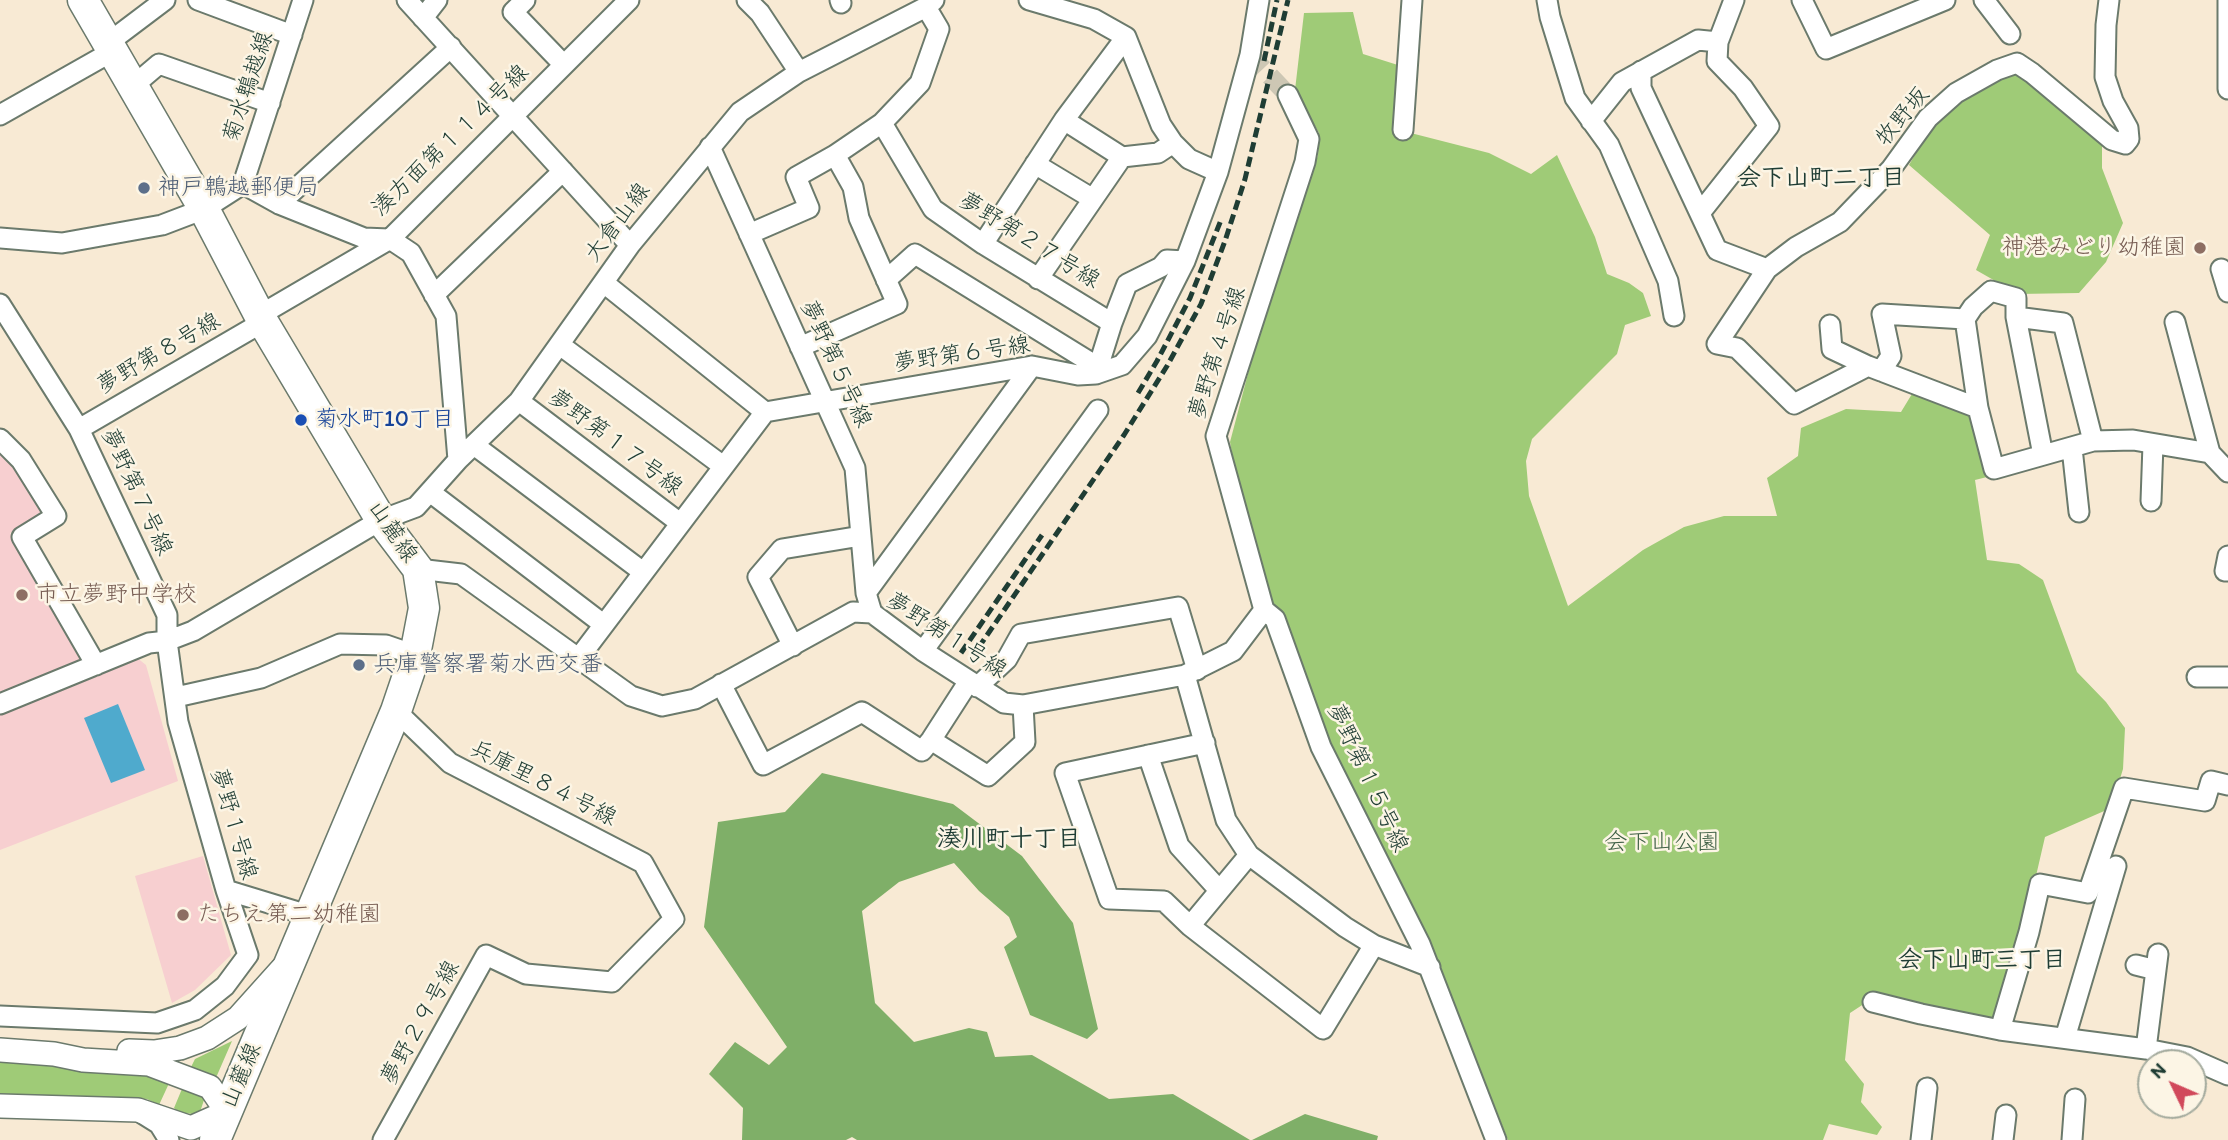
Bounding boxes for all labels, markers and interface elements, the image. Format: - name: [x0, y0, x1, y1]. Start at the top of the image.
- street label: 菊水鵯越線: [218, 28, 280, 146]
- street label: 湊方面第１１４号線: [367, 59, 535, 223]
- street label: 牧野坂: [1870, 82, 1936, 152]
- district label: 会下山町二丁目: [1737, 165, 1905, 193]
- place label: 神戸鵯越郵便局: [158, 174, 319, 202]
- street label: 大倉山線: [579, 178, 657, 268]
- marker: 神戸鵯越郵便局: [136, 180, 152, 196]
- street label: 夢野第２７号線: [953, 187, 1105, 295]
- place label: 神港みどり幼稚園: [2002, 234, 2186, 262]
- marker: 神港みどり幼稚園: [2192, 240, 2208, 256]
- street label: 夢野第４号線: [1184, 283, 1252, 423]
- street label: 夢野第５号線: [793, 296, 877, 432]
- street label: 夢野第８号線: [92, 308, 226, 400]
- street label: 夢野第６号線: [892, 332, 1032, 378]
- street label: 夢野第１７号線: [542, 384, 688, 502]
- place label: 菊水町10丁目: [315, 406, 455, 434]
- marker: 菊水町10丁目: [293, 412, 309, 428]
- street label: 夢野第７号線: [94, 424, 178, 560]
- street label: 山麓線: [361, 496, 423, 568]
- place label: 市立夢野中学校: [36, 581, 197, 609]
- marker: 市立夢野中学校: [14, 587, 30, 603]
- street label: 夢野第１号線: [881, 587, 1011, 685]
- place label: 兵庫警察署菊水西交番: [373, 651, 603, 679]
- marker: 兵庫警察署菊水西交番: [351, 657, 367, 673]
- street label: 夢野第１５号線: [1320, 699, 1414, 857]
- street label: 兵庫里８４号線: [465, 735, 621, 833]
- street label: 夢野１号線: [204, 765, 262, 883]
- district label: 湊川町十丁目: [937, 826, 1081, 854]
- park label: 会下山公園: [1605, 829, 1719, 857]
- place label: たちえ第二幼稚園: [197, 901, 381, 929]
- marker: たちえ第二幼稚園: [175, 907, 191, 923]
- district label: 会下山町三丁目: [1898, 947, 2066, 975]
- street label: 夢野２９号線: [375, 956, 467, 1090]
- street label: 山麓線: [216, 1039, 268, 1113]
- north arrow: [2137, 1049, 2207, 1119]
- text: N: [2145, 1058, 2171, 1083]

